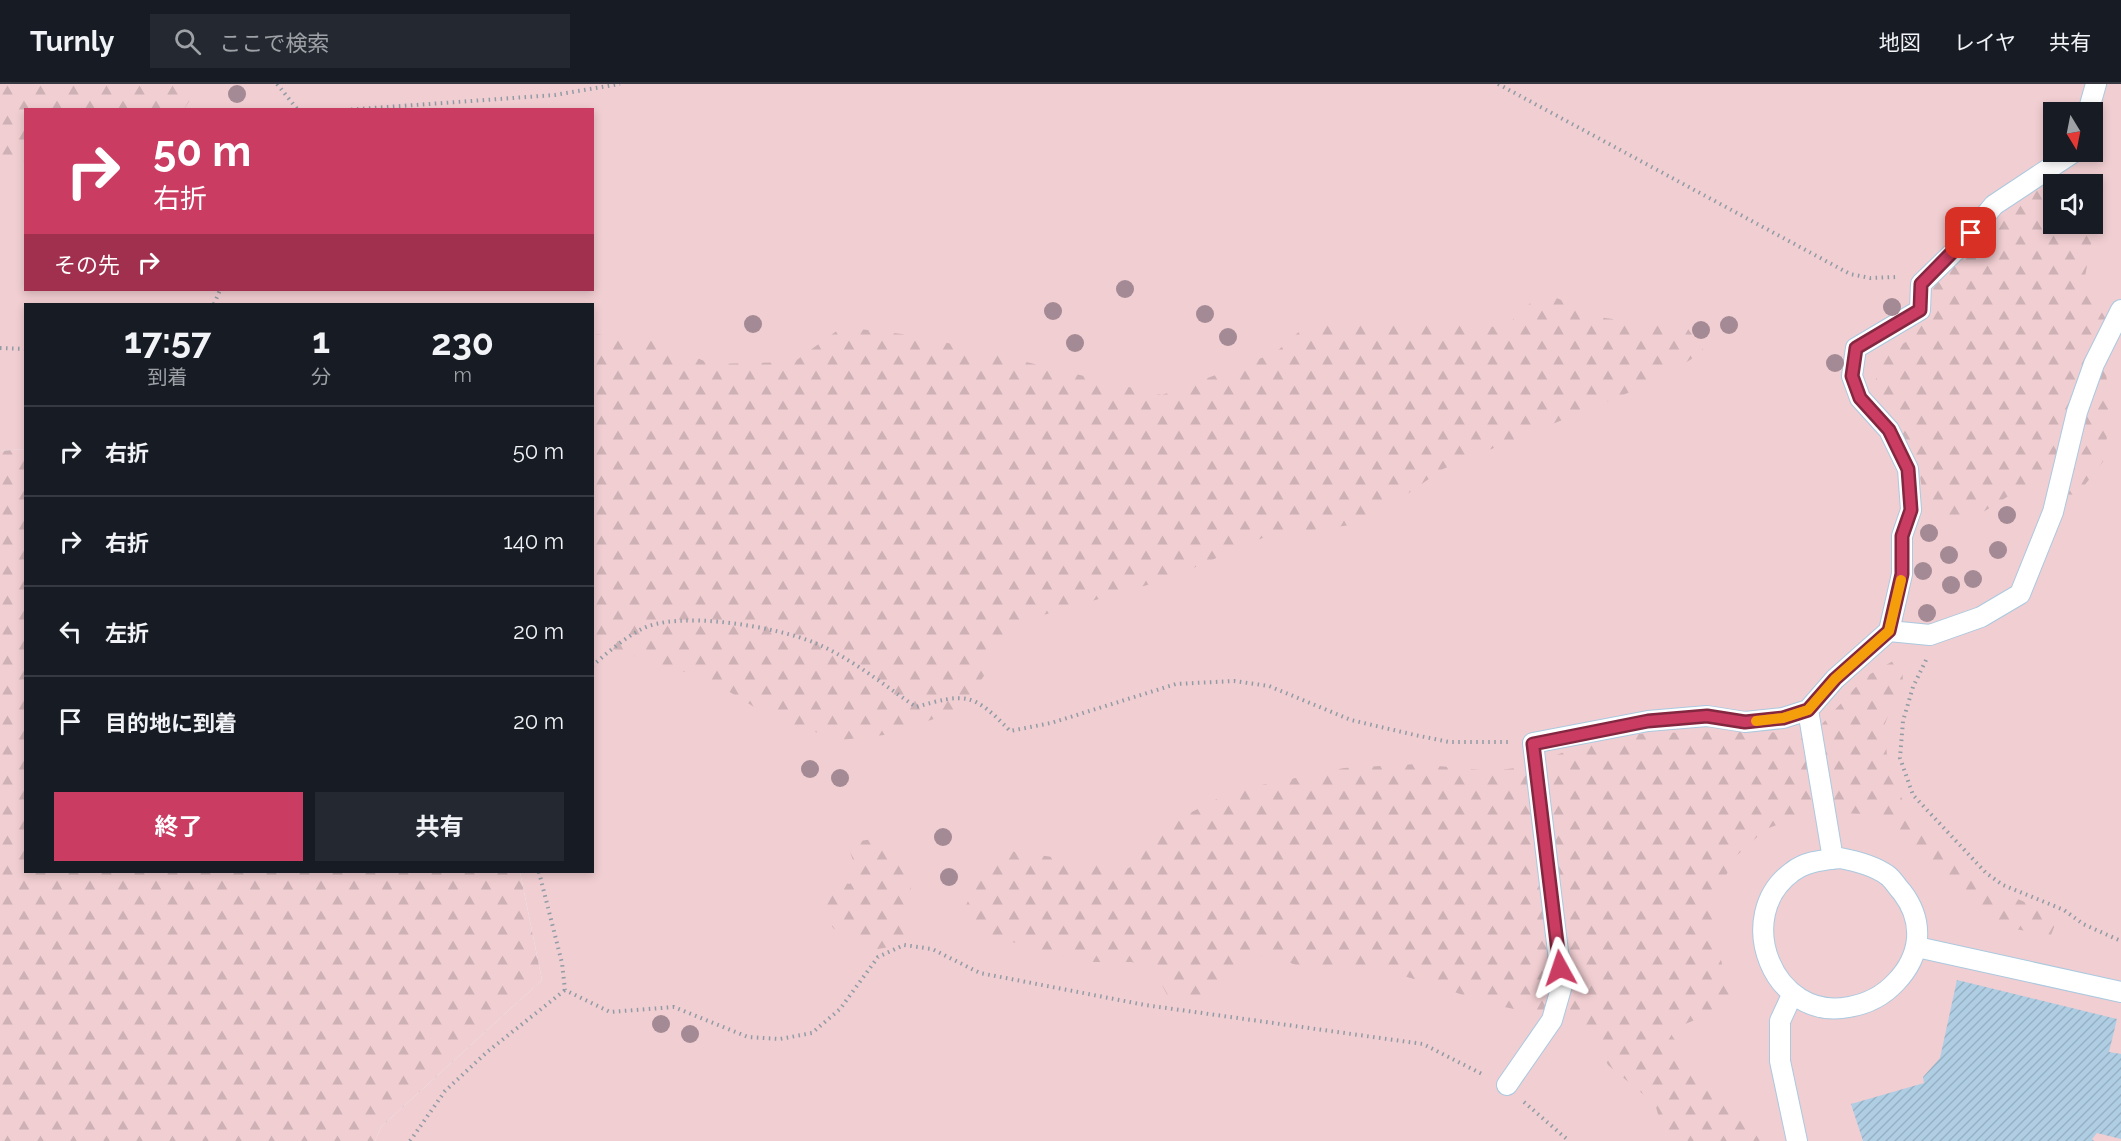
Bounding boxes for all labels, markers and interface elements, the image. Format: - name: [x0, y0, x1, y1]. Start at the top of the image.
- search box: [150, 14, 570, 68]
- text: Turnly: [30, 25, 114, 58]
- icon: search: [171, 25, 204, 58]
- text: ここで検索: [219, 30, 329, 56]
- text: 地図: [1879, 30, 1921, 55]
- text: レイヤ: [1954, 30, 2016, 55]
- text: 共有: [2049, 30, 2091, 55]
- north arrow: [2043, 102, 2103, 162]
- map controls: [2043, 102, 2103, 234]
- text: 50 m: [153, 127, 251, 176]
- icon: right: [54, 132, 132, 210]
- button: sound: [2043, 174, 2103, 234]
- text: 右折: [153, 183, 207, 214]
- pin: [1945, 207, 1996, 258]
- icon: arrive: [1954, 216, 1987, 249]
- icon: right: [132, 246, 165, 279]
- text: その先: [54, 252, 120, 278]
- text: 17:57: [124, 319, 211, 361]
- text: 1: [312, 319, 330, 361]
- text: 230: [431, 321, 494, 363]
- text: m: [453, 363, 472, 387]
- text: 到着: [148, 365, 188, 389]
- text: 分: [311, 365, 331, 389]
- icon: right: [54, 435, 87, 468]
- text: 50 m: [513, 438, 564, 464]
- text: 右折: [105, 440, 149, 466]
- icon: right: [54, 525, 87, 558]
- text: 140 m: [503, 528, 564, 554]
- text: 右折: [105, 530, 149, 556]
- icon: left: [54, 615, 87, 648]
- text: 20 m: [513, 618, 564, 644]
- text: 左折: [105, 620, 149, 646]
- icon: arrive: [54, 705, 87, 738]
- text: 20 m: [513, 708, 564, 734]
- text: 目的地に到着: [105, 710, 237, 736]
- button: 終了: [54, 792, 303, 861]
- button: 共有: [315, 792, 564, 861]
- position arrow: [1528, 936, 1592, 1000]

